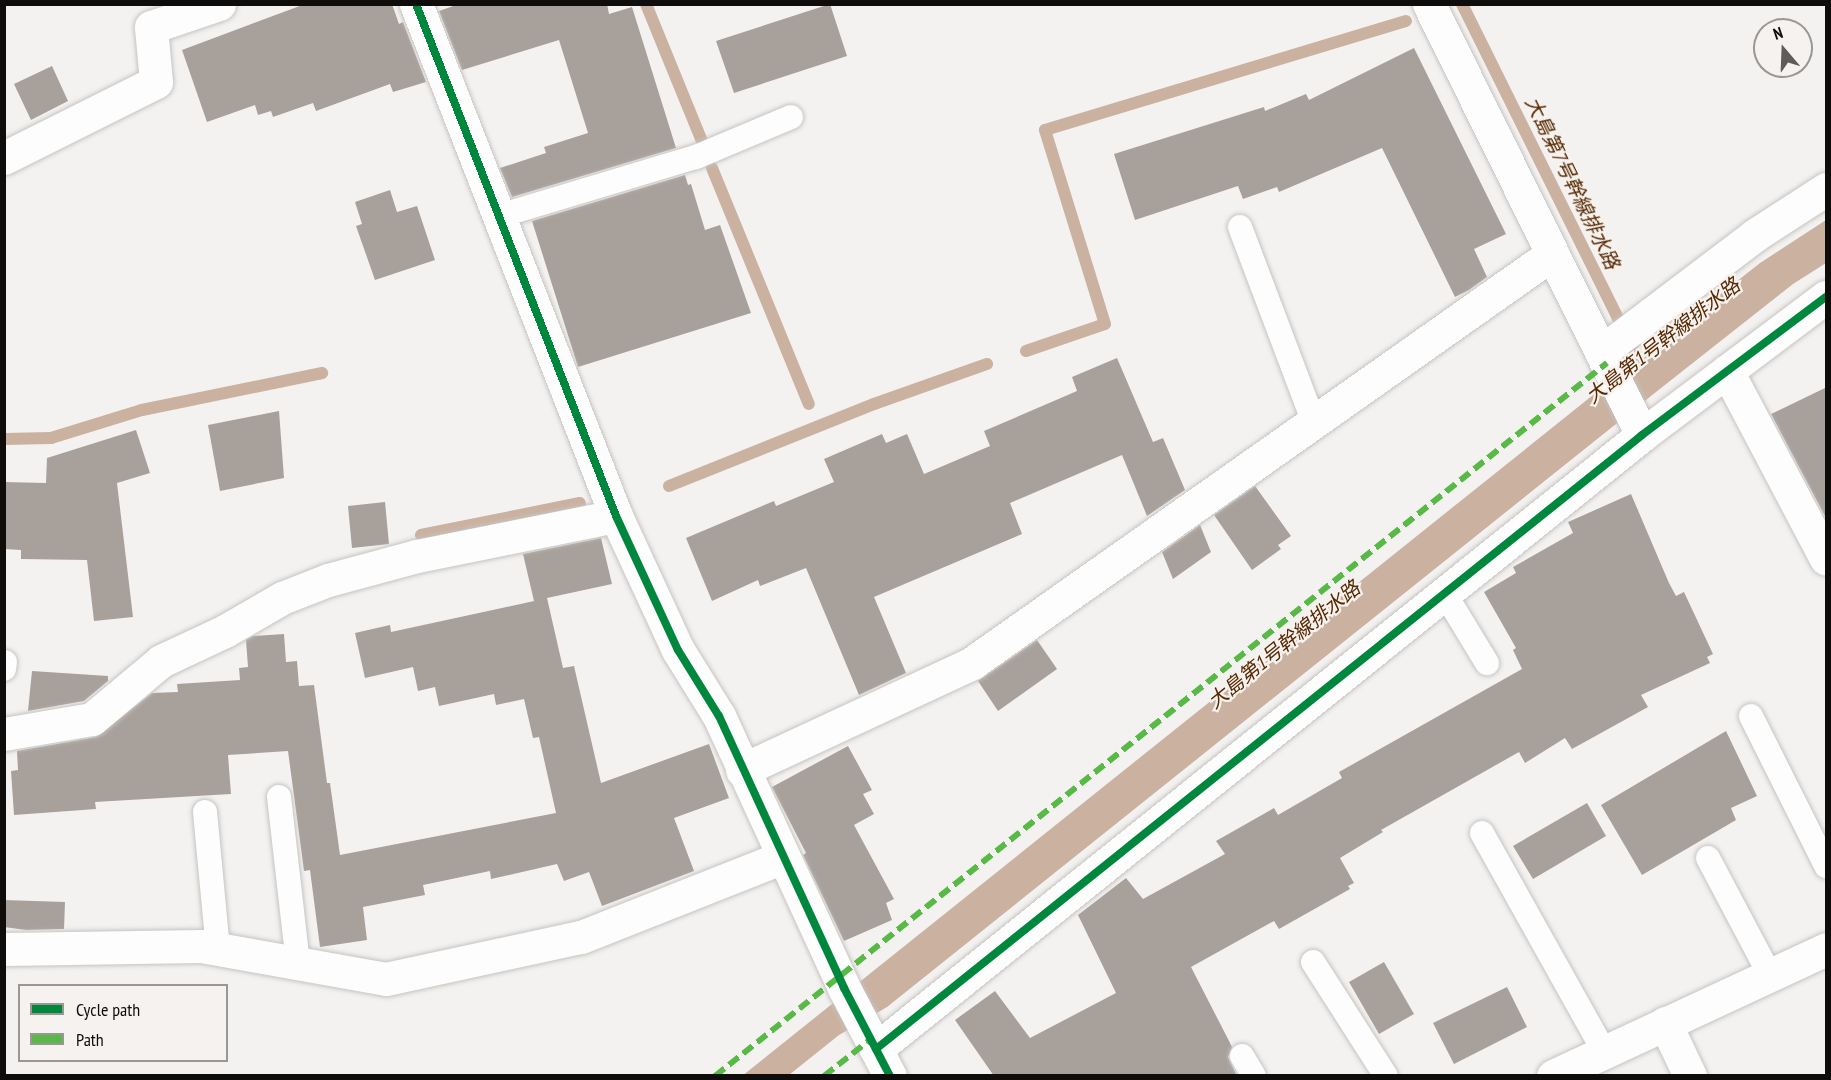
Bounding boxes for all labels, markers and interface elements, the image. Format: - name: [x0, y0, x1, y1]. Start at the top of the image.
- north arrow: [1753, 18, 1813, 78]
- text: N: [1770, 22, 1785, 44]
- water label: 大島第7号幹線排水路: [1520, 93, 1624, 273]
- water label: 大島第1号幹線排水路: [1581, 273, 1745, 409]
- water label: 大島第1号幹線排水路: [1203, 576, 1365, 714]
- legend: [18, 984, 228, 1062]
- text: Cycle path: [76, 998, 140, 1021]
- text: Path: [76, 1028, 104, 1051]

